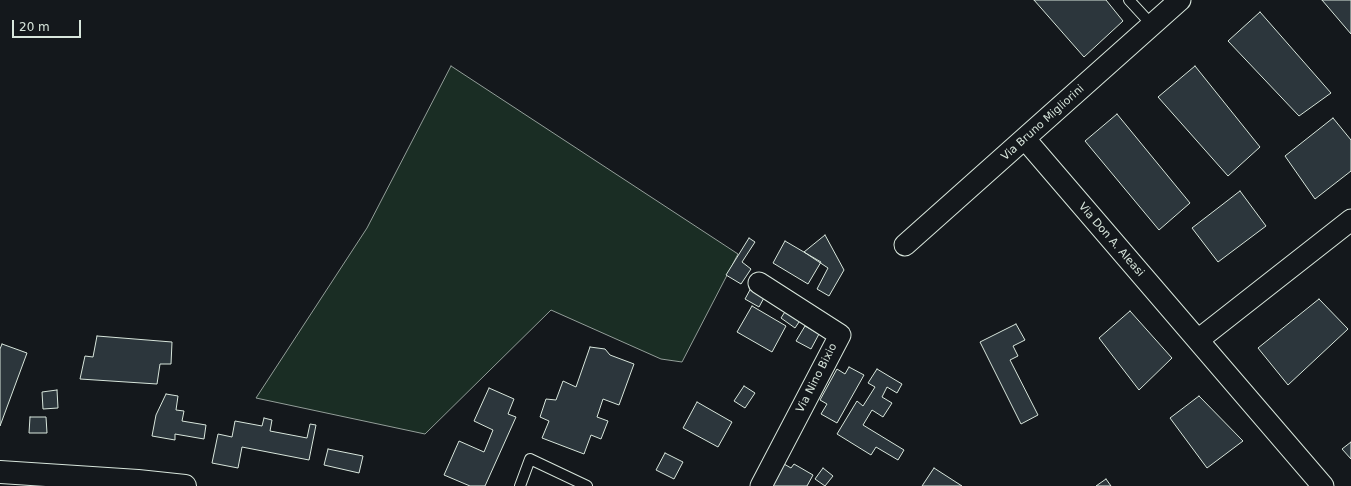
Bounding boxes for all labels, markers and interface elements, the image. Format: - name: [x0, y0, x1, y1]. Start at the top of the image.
- scale bar: [14, 12, 83, 38]
- text: 20 m: [19, 20, 50, 34]
- street label: Via Bruno Migliorini: [999, 82, 1087, 164]
- street label: Via Don A. Aleasi: [1075, 200, 1147, 280]
- street label: Via Nino Bixio: [794, 341, 840, 415]

